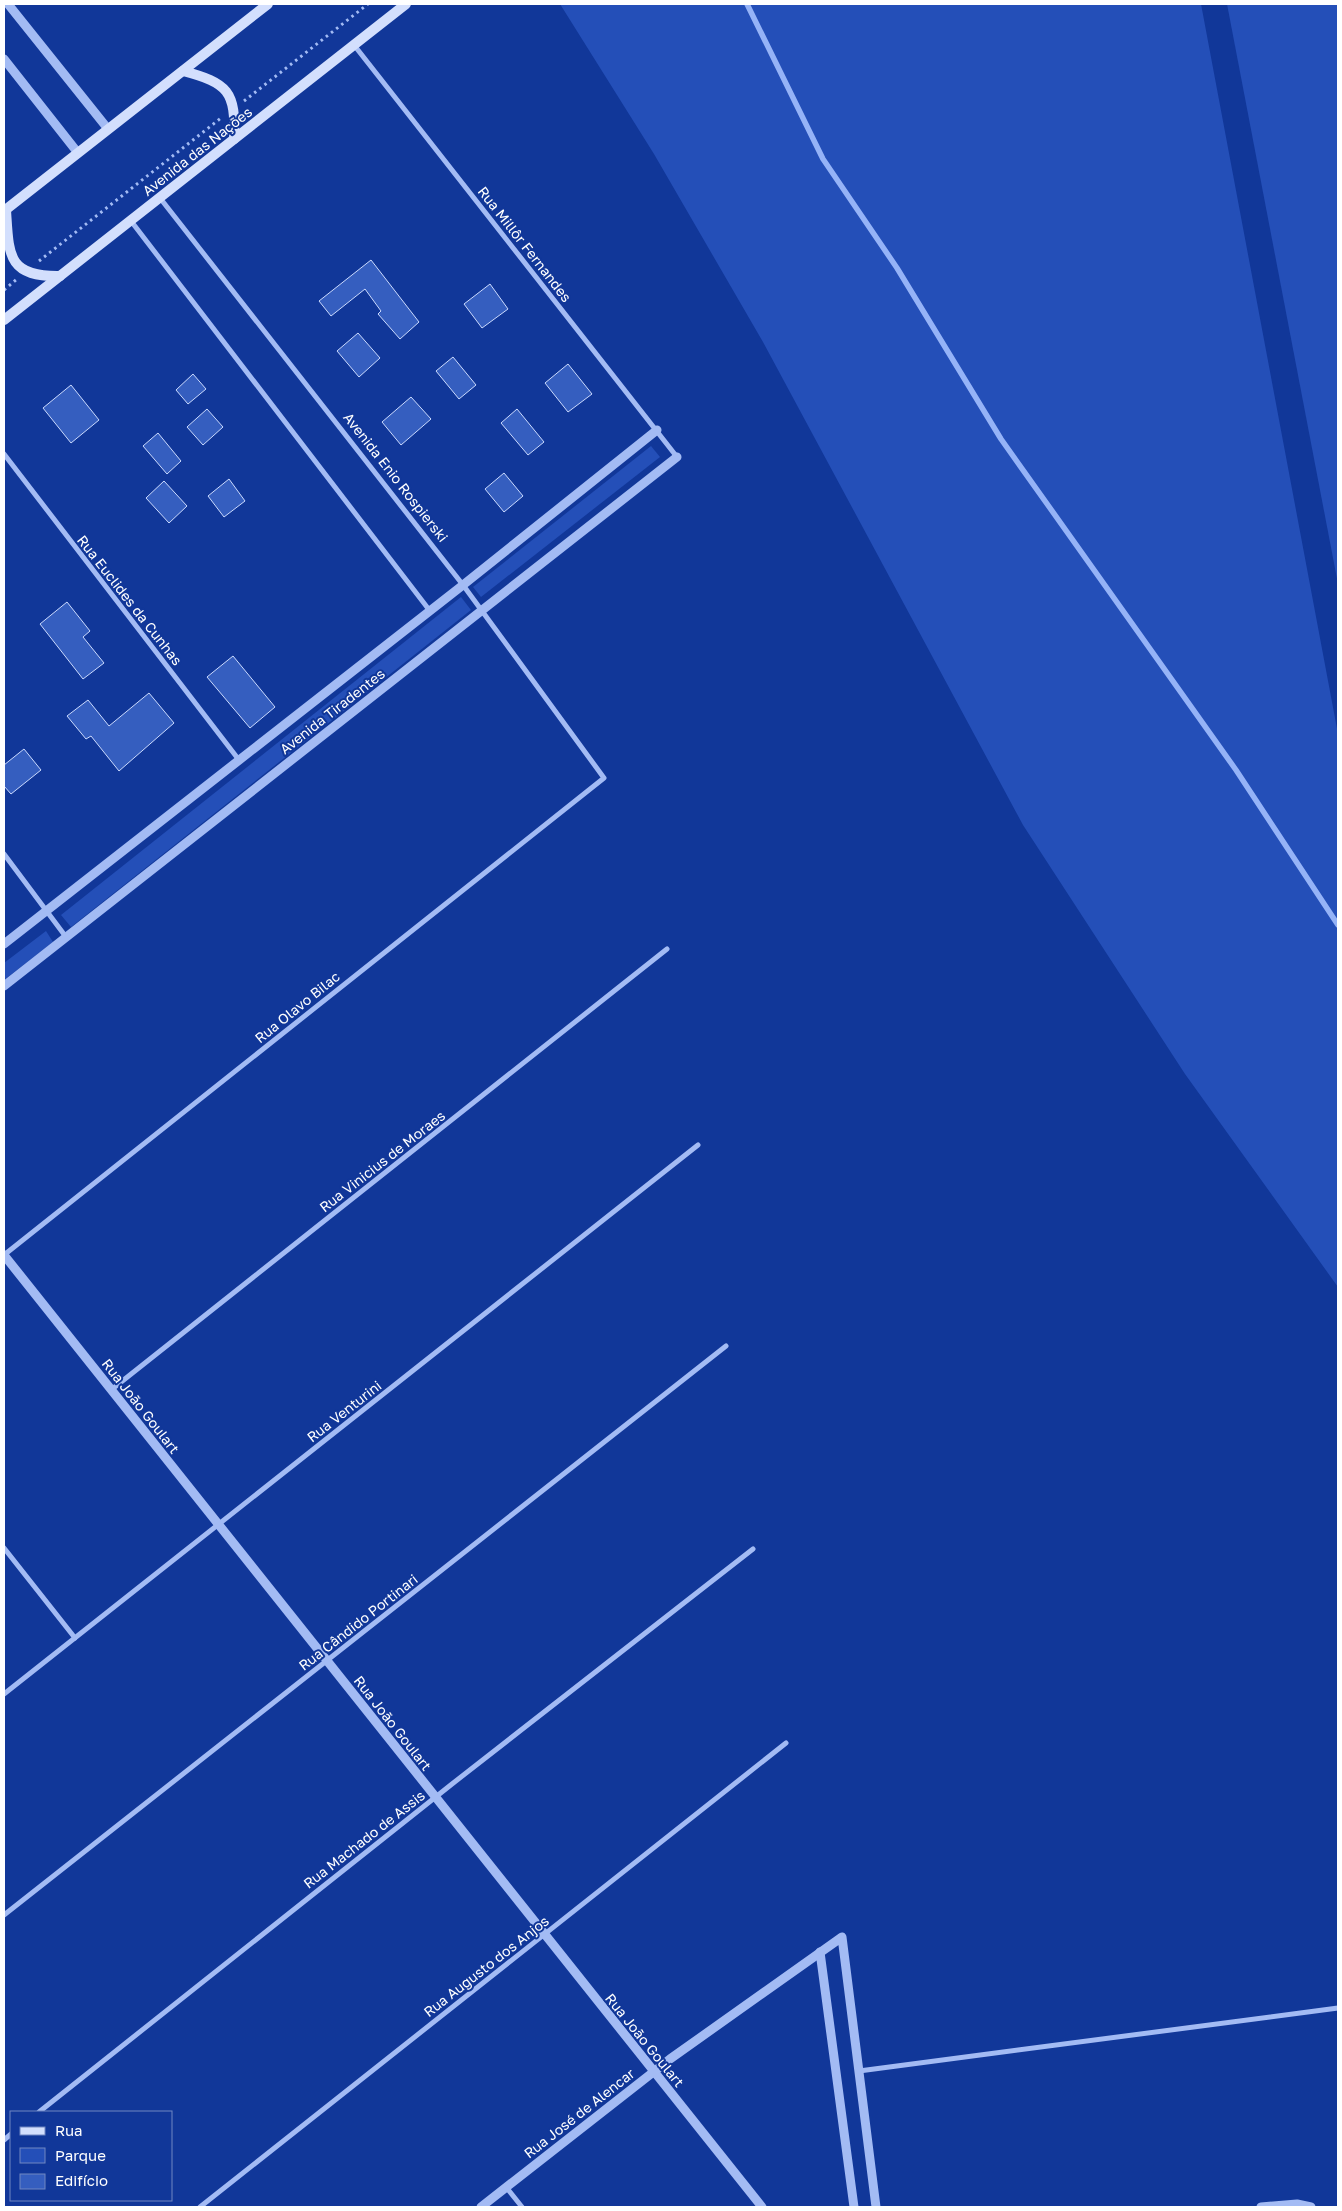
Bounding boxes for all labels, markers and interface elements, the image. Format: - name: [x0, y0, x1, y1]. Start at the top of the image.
- street label: Avenida das Nações: [139, 103, 255, 199]
- street label: Rua Millôr Fernandes: [475, 183, 575, 305]
- street label: Avenida Enio Rospierski: [340, 409, 452, 545]
- street label: Rua Euclides da Cunhas: [74, 532, 186, 668]
- street label: Avenida Tiradentes: [276, 665, 388, 757]
- street label: Rua Olavo Bilac: [251, 967, 343, 1046]
- street label: Rua Vinicius de Moraes: [316, 1107, 448, 1215]
- street label: Rua João Goulart: [99, 1355, 183, 1457]
- street label: Rua Venturini: [303, 1377, 385, 1445]
- street label: Rua Cândido Portinari: [295, 1570, 421, 1674]
- street label: Rua João Goulart: [351, 1672, 435, 1774]
- street label: Rua Machado de Assis: [300, 1786, 428, 1892]
- street label: Rua Augusto dos Anjos: [420, 1912, 552, 2020]
- street label: Rua João Goulart: [602, 1990, 688, 2090]
- street label: Rua José de Alencar: [520, 2064, 638, 2161]
- legend: [10, 2111, 172, 2201]
- text: Rua: [55, 2121, 82, 2139]
- text: Parque: [55, 2146, 106, 2164]
- text: Edifício: [55, 2171, 108, 2189]

